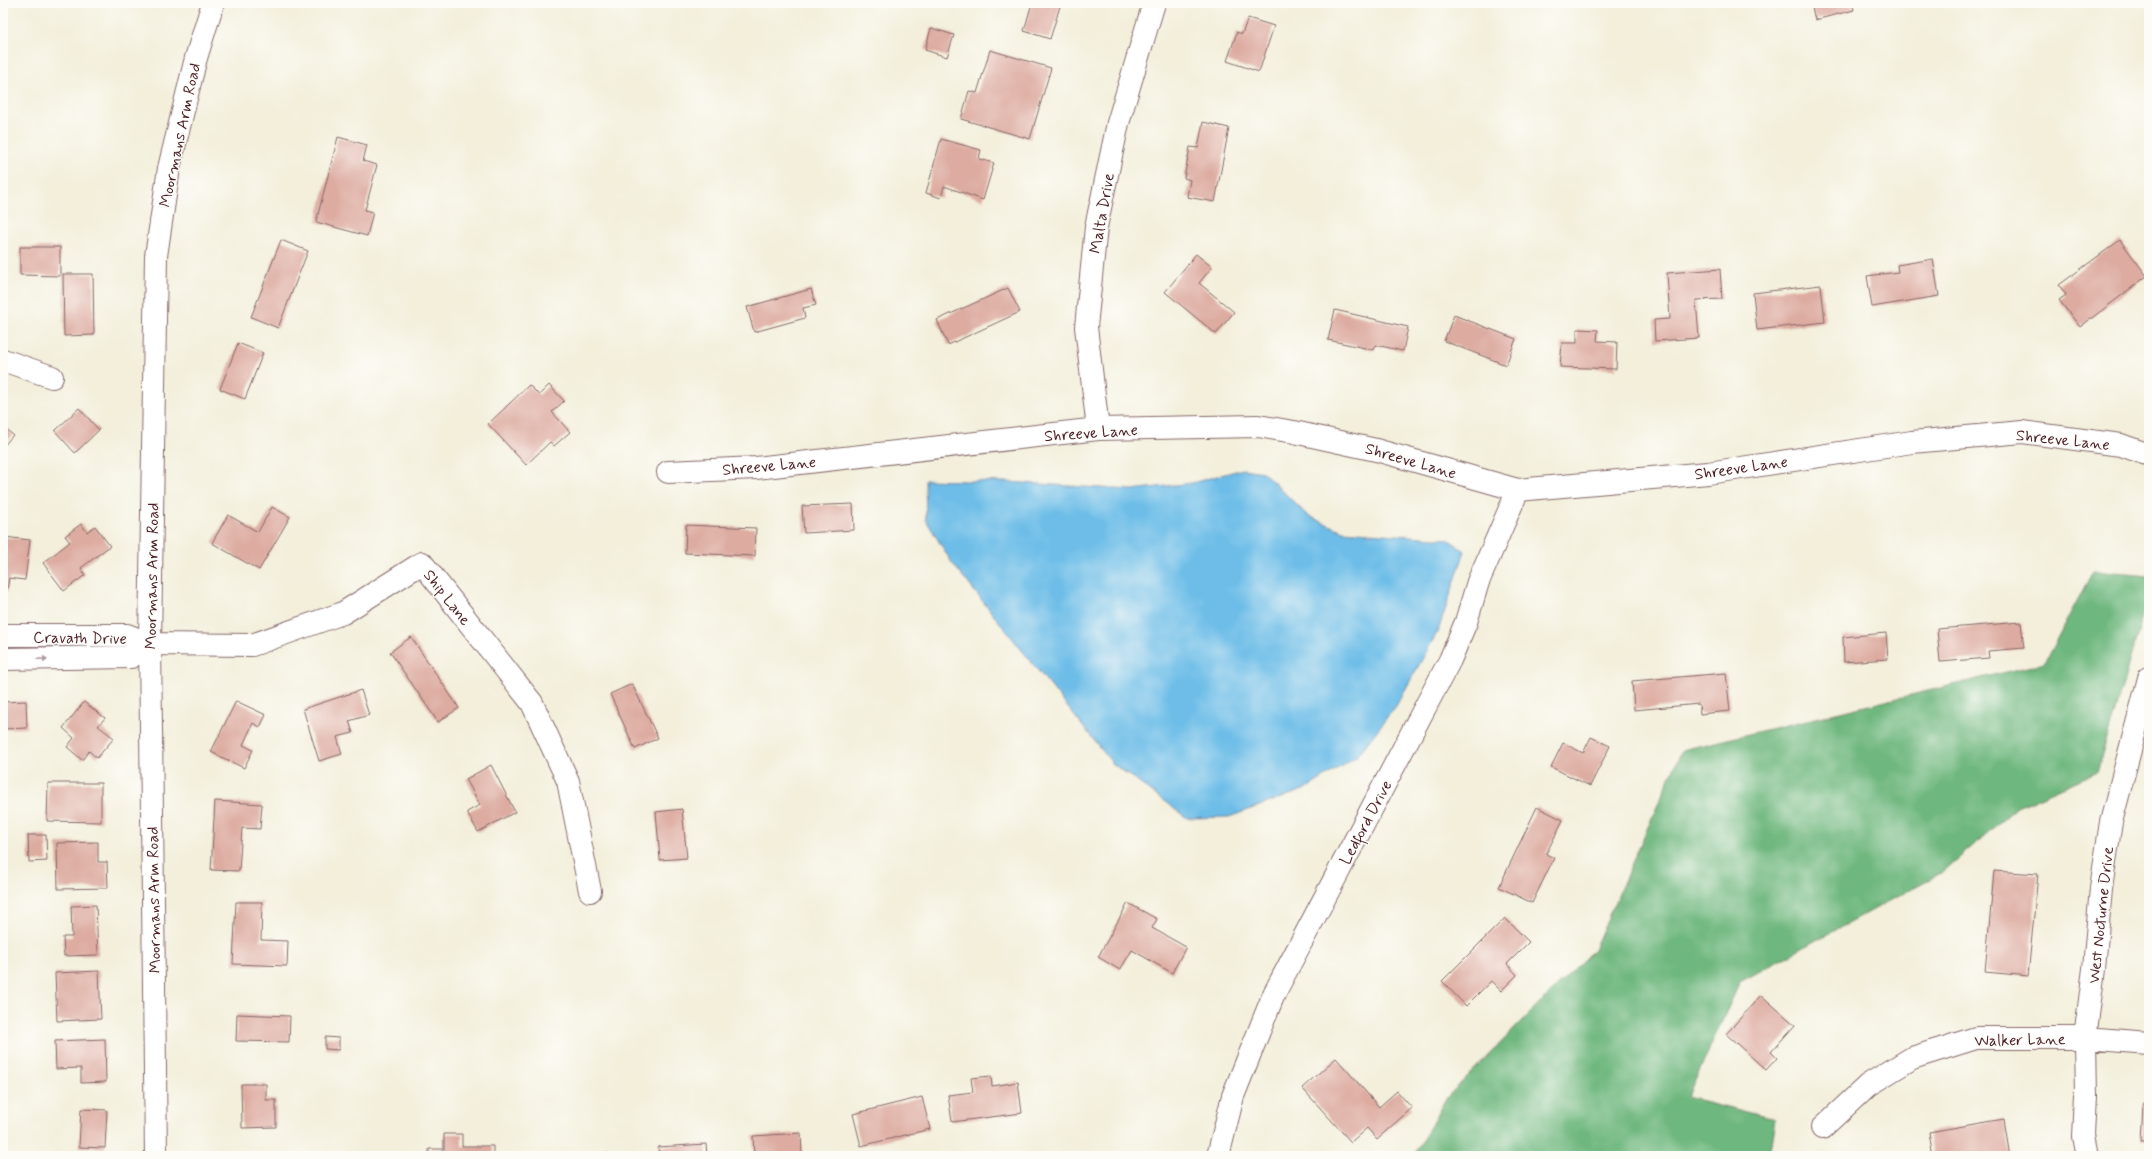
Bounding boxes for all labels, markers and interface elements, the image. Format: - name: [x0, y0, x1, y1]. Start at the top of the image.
- street label: Moormans Arm Road: [155, 61, 206, 209]
- street label: Malta Drive: [1085, 171, 1120, 255]
- street label: Shreeve Lane: [1043, 420, 1139, 447]
- street label: Shreeve Lane: [2015, 425, 2111, 456]
- street label: Shreeve Lane: [1362, 438, 1459, 484]
- street label: Shreeve Lane: [721, 452, 817, 481]
- street label: Shreeve Lane: [1693, 452, 1789, 485]
- street label: Moormans Arm Road: [141, 502, 164, 650]
- street label: Ship Lane: [418, 566, 476, 631]
- street label: Cravath Drive: [33, 627, 127, 650]
- one-way arrow: [36, 655, 48, 662]
- street label: Ledford Drive: [1335, 777, 1399, 870]
- street label: Moormans Arm Road: [143, 826, 166, 974]
- street label: West Nocturne Drive: [2084, 845, 2119, 985]
- street label: Walker Lane: [1974, 1029, 2066, 1052]

